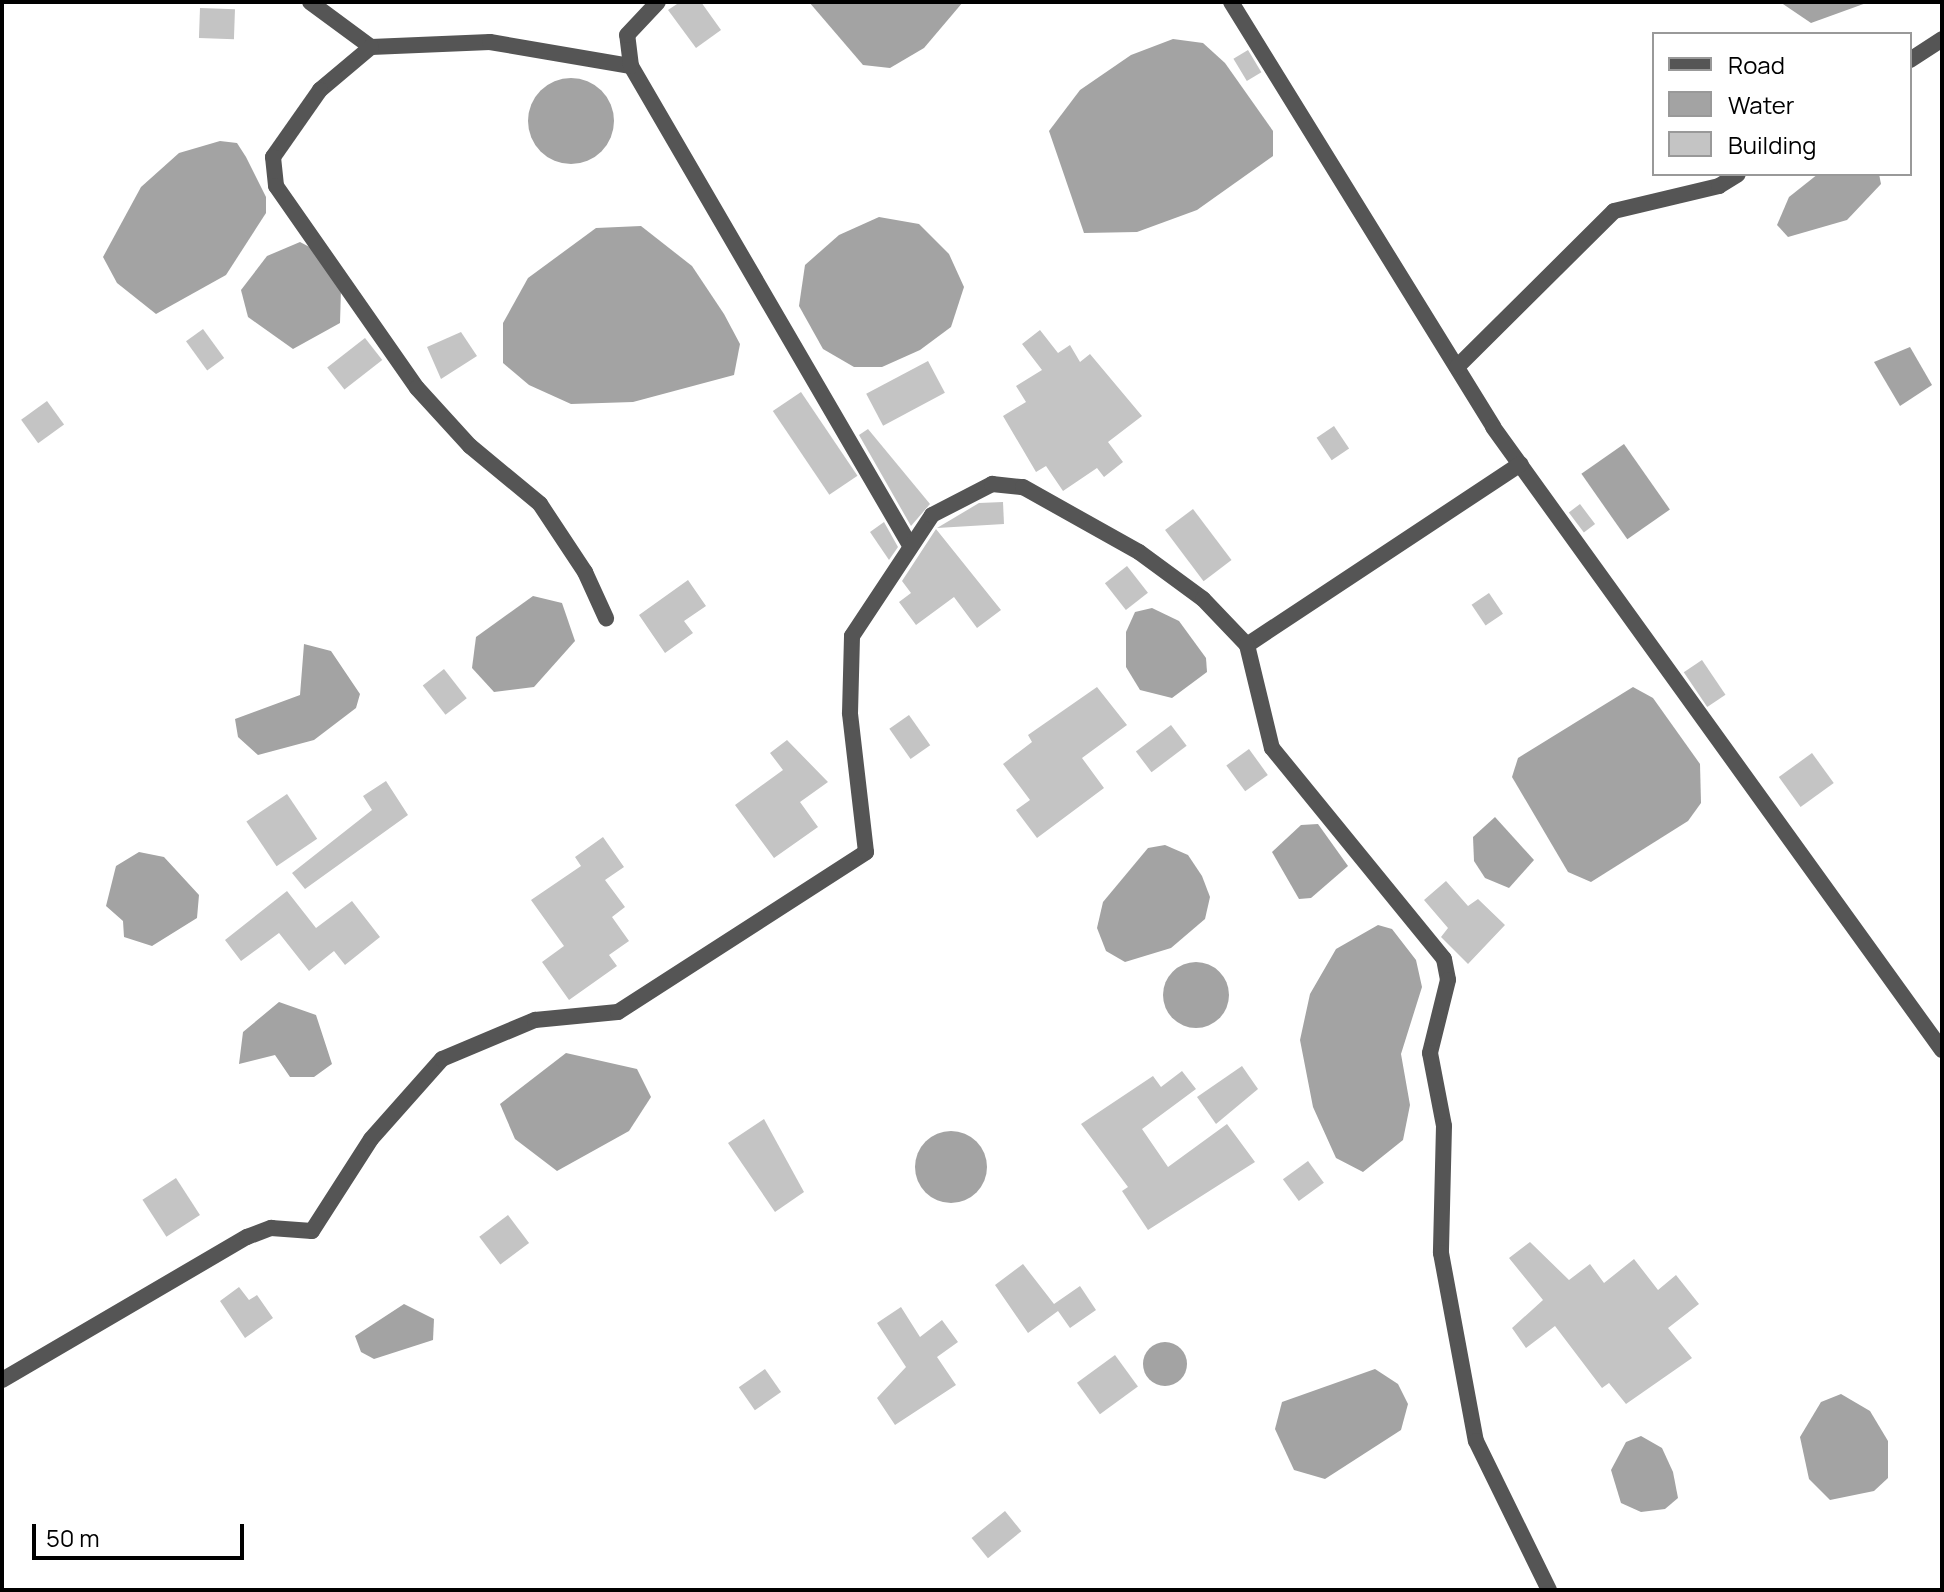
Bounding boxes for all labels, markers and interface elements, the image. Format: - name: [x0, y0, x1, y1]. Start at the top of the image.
- legend: [1652, 32, 1912, 176]
- text: Road: [1728, 48, 1785, 81]
- text: Water: [1728, 88, 1795, 121]
- text: Building: [1728, 128, 1816, 161]
- scale bar: [36, 1508, 248, 1558]
- text: 50 m: [46, 1521, 100, 1554]

